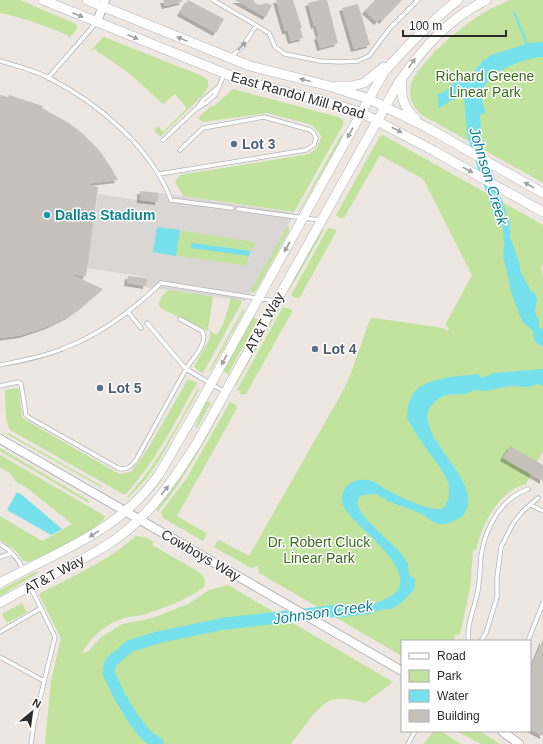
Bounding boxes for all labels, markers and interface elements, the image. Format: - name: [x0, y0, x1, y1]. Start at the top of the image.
- one-way arrow: [72, 12, 84, 18]
- scale bar: [403, 12, 506, 38]
- text: 100 m: [409, 19, 442, 33]
- one-way arrow: [128, 34, 140, 40]
- one-way arrow: [176, 35, 188, 41]
- one-way arrow: [237, 41, 247, 51]
- one-way arrow: [408, 58, 416, 68]
- street label: East Randol Mill Road: [229, 68, 367, 122]
- park label: Richard Greene Linear Park: [436, 68, 535, 100]
- one-way arrow: [299, 77, 311, 83]
- water label: Johnson Creek: [466, 124, 512, 228]
- one-way arrow: [391, 127, 403, 133]
- one-way arrow: [347, 128, 354, 139]
- place label: Lot 3: [242, 136, 276, 152]
- marker: Lot 3: [229, 139, 239, 149]
- one-way arrow: [462, 166, 474, 173]
- one-way arrow: [523, 182, 535, 189]
- place label: Dallas Stadium: [55, 207, 155, 223]
- marker: Dallas Stadium: [42, 210, 52, 220]
- one-way arrow: [284, 241, 290, 253]
- street label: AT&T Way: [241, 289, 287, 355]
- place label: Lot 4: [323, 341, 357, 357]
- marker: Lot 4: [310, 344, 320, 354]
- one-way arrow: [220, 355, 227, 366]
- place label: Lot 5: [108, 380, 142, 396]
- marker: Lot 5: [95, 383, 105, 393]
- one-way arrow: [161, 485, 169, 496]
- street label: Cowboys Way: [158, 526, 244, 584]
- one-way arrow: [88, 531, 100, 538]
- park label: Dr. Robert Cluck Linear Park: [268, 534, 371, 566]
- street label: AT&T Way: [21, 551, 87, 597]
- water label: Johnson Creek: [271, 596, 376, 628]
- legend: [401, 640, 531, 732]
- text: Road: [437, 649, 466, 663]
- text: Park: [437, 669, 463, 683]
- text: Water: [437, 689, 469, 703]
- north arrow: [12, 692, 52, 732]
- text: N: [30, 696, 43, 710]
- text: Building: [437, 709, 480, 723]

